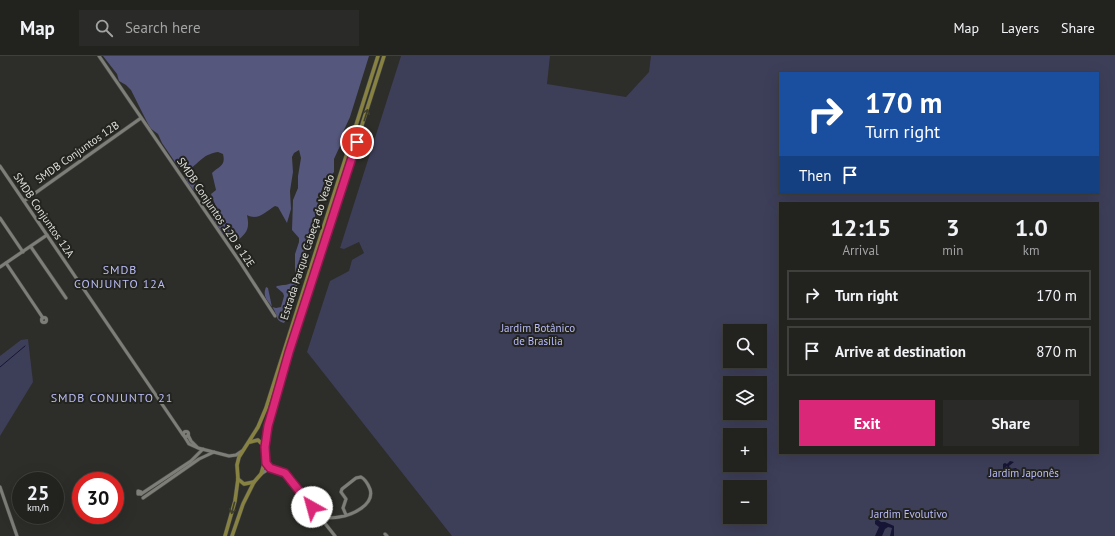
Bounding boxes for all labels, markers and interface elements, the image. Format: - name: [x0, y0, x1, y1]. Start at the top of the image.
- search box: [79, 10, 359, 46]
- text: Map: [20, 16, 55, 40]
- icon: search: [93, 17, 115, 39]
- text: Search here: [125, 18, 201, 37]
- text: Map: [953, 19, 979, 37]
- text: Layers: [1001, 19, 1039, 37]
- text: Share: [1061, 19, 1095, 37]
- text: 170 m: [865, 84, 942, 121]
- icon: right: [799, 88, 851, 140]
- one-way arrow: [362, 109, 370, 121]
- street label: SMDB Conjuntos 12B: [32, 118, 122, 186]
- text: Turn right: [865, 120, 940, 143]
- pin: [340, 125, 374, 159]
- icon: arrive: [346, 131, 368, 153]
- street label: SMDB Conjuntos 12D a 12E: [174, 155, 258, 270]
- icon: arrive: [839, 164, 861, 186]
- text: Then: [799, 166, 831, 185]
- street label: SMDB Conjuntos 12A: [10, 170, 78, 261]
- street label: Estrada Parque Cabeça do Veado: [277, 172, 337, 322]
- text: 12:15: [830, 212, 891, 243]
- text: 3: [946, 212, 960, 243]
- text: 1.0: [1015, 212, 1048, 243]
- text: Arrival: [842, 242, 879, 259]
- text: min: [942, 242, 963, 259]
- text: km: [1023, 242, 1040, 259]
- district label: SMDB CONJUNTO 12A: [74, 262, 166, 291]
- icon: right: [801, 284, 823, 306]
- text: Turn right: [835, 286, 898, 305]
- text: 170 m: [1036, 286, 1077, 305]
- park label: Jardim Botânico de Brasília: [500, 321, 575, 348]
- map controls: [723, 324, 767, 524]
- button: search: [723, 324, 767, 368]
- icon: arrive: [801, 340, 823, 362]
- text: Arrive at destination: [835, 342, 966, 361]
- text: 870 m: [1036, 342, 1077, 361]
- button: layers: [723, 376, 767, 420]
- district label: SMDB CONJUNTO 21: [51, 390, 173, 405]
- button: Exit: [799, 400, 935, 446]
- button: Share: [943, 400, 1079, 446]
- button: +: [723, 428, 767, 472]
- park label: Jardim Japonês: [988, 466, 1059, 480]
- speed limit sign: 30: [72, 472, 124, 524]
- text: 25: [27, 480, 49, 506]
- button: −: [723, 480, 767, 524]
- position arrow: [291, 486, 333, 528]
- text: km/h: [27, 501, 49, 514]
- one-way arrow: [229, 501, 236, 514]
- park label: Jardim Evolutivo: [870, 507, 948, 521]

